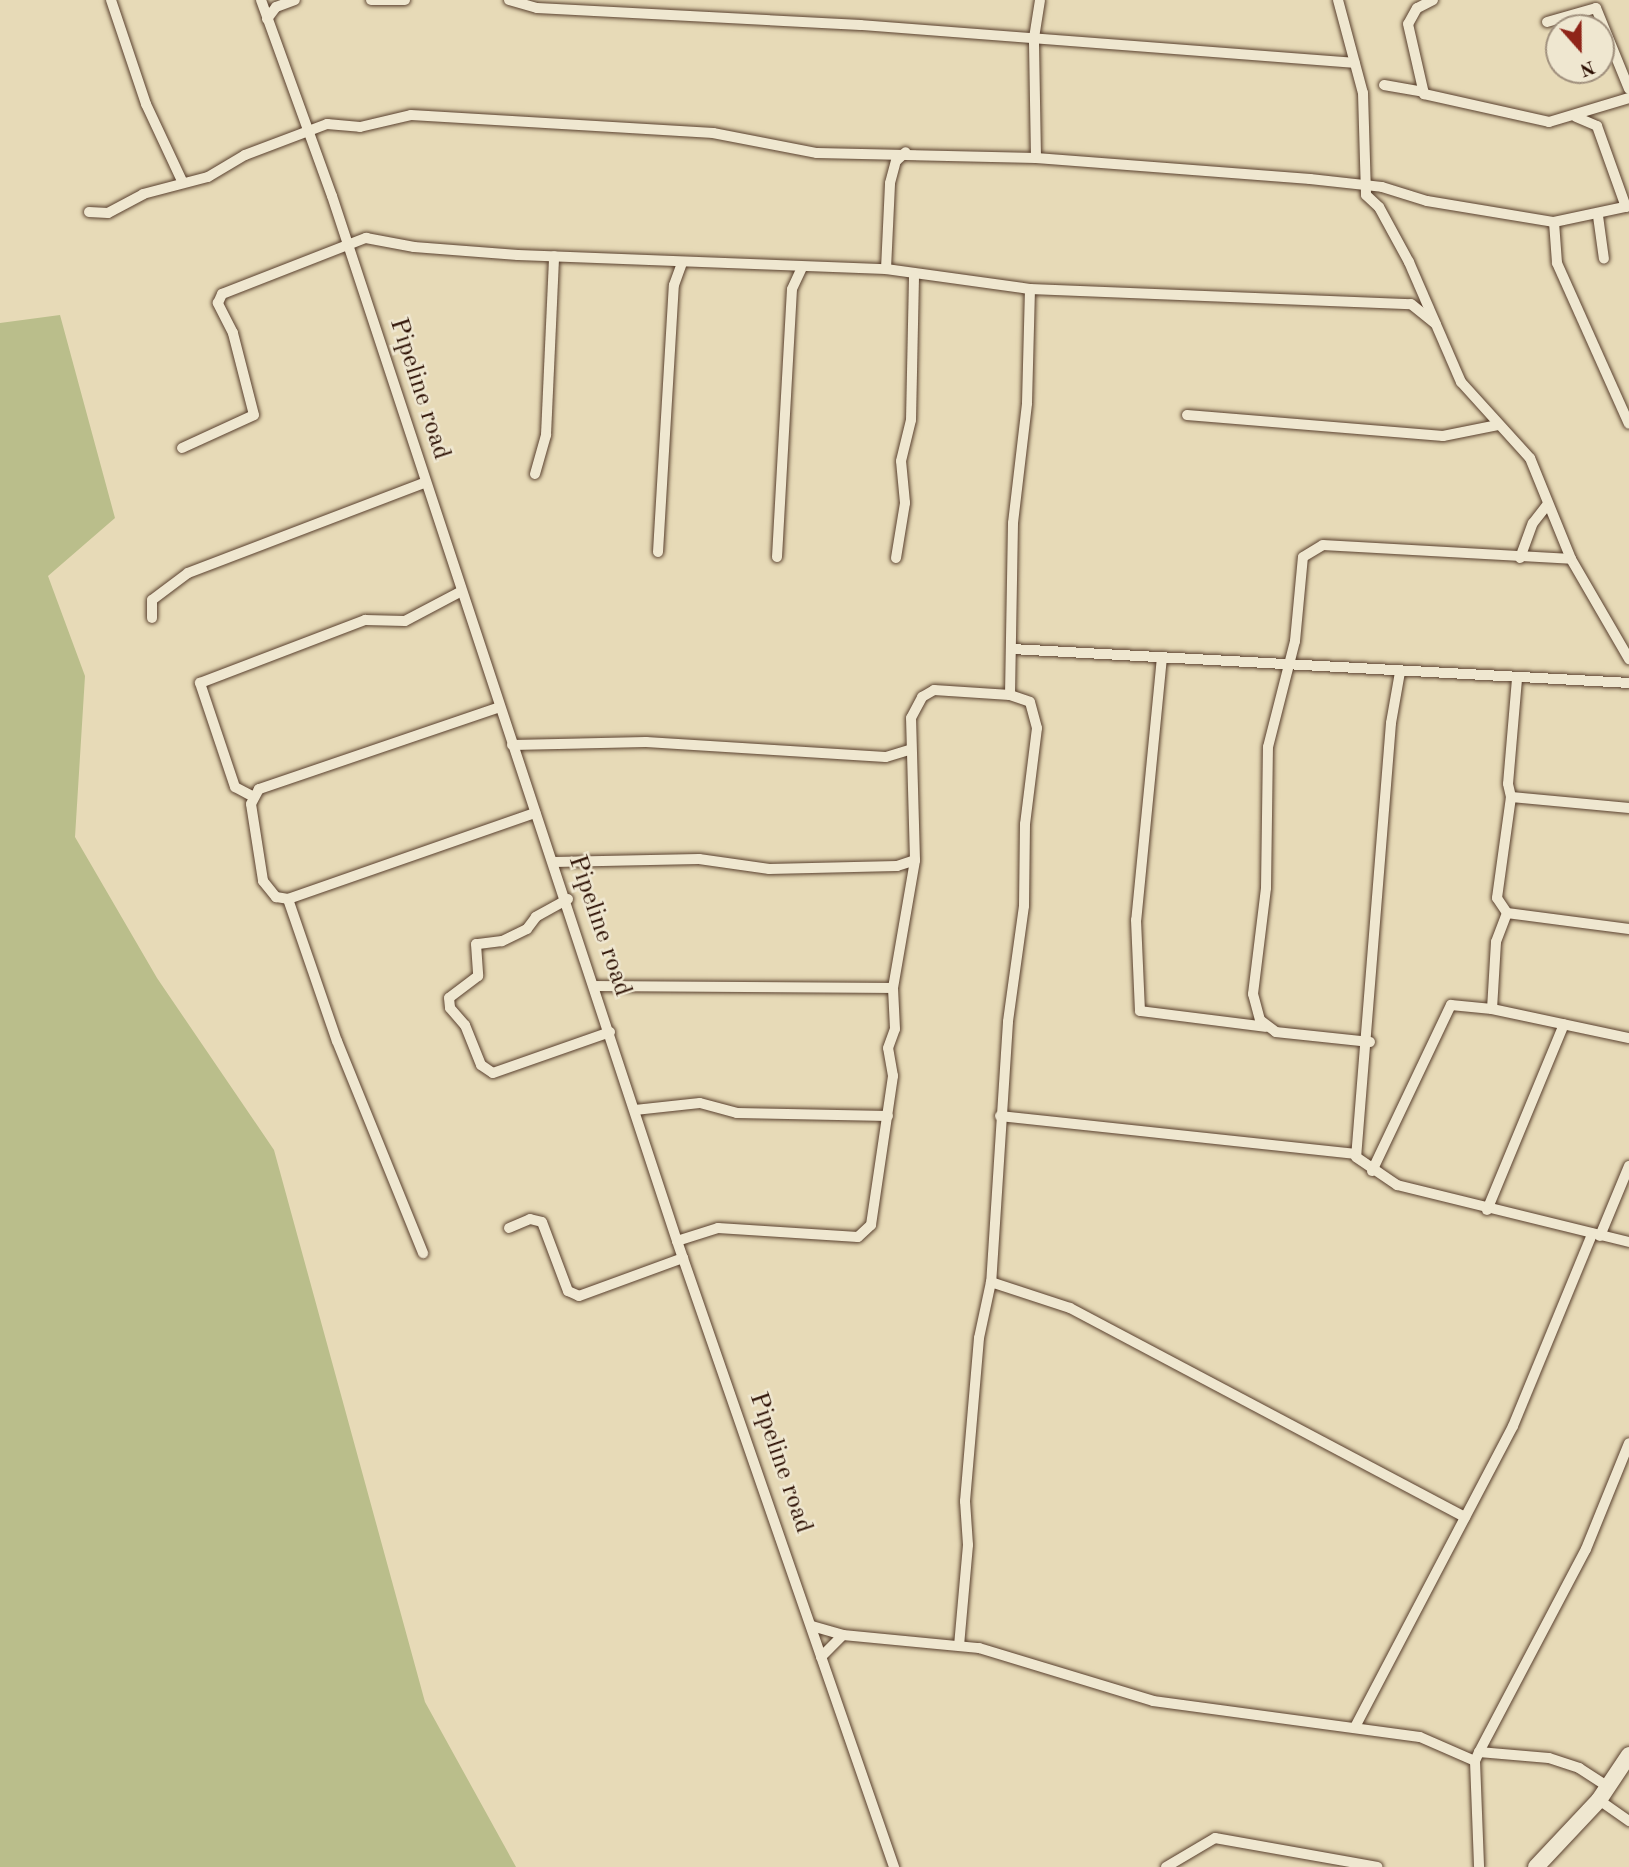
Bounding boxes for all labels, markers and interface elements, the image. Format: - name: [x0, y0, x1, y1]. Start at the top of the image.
- north arrow: [1545, 14, 1615, 84]
- text: N: [1577, 56, 1597, 79]
- street label: Pipeline road: [381, 314, 457, 464]
- street label: Pipeline road: [560, 851, 638, 1001]
- street label: Pipeline road: [741, 1388, 819, 1538]

